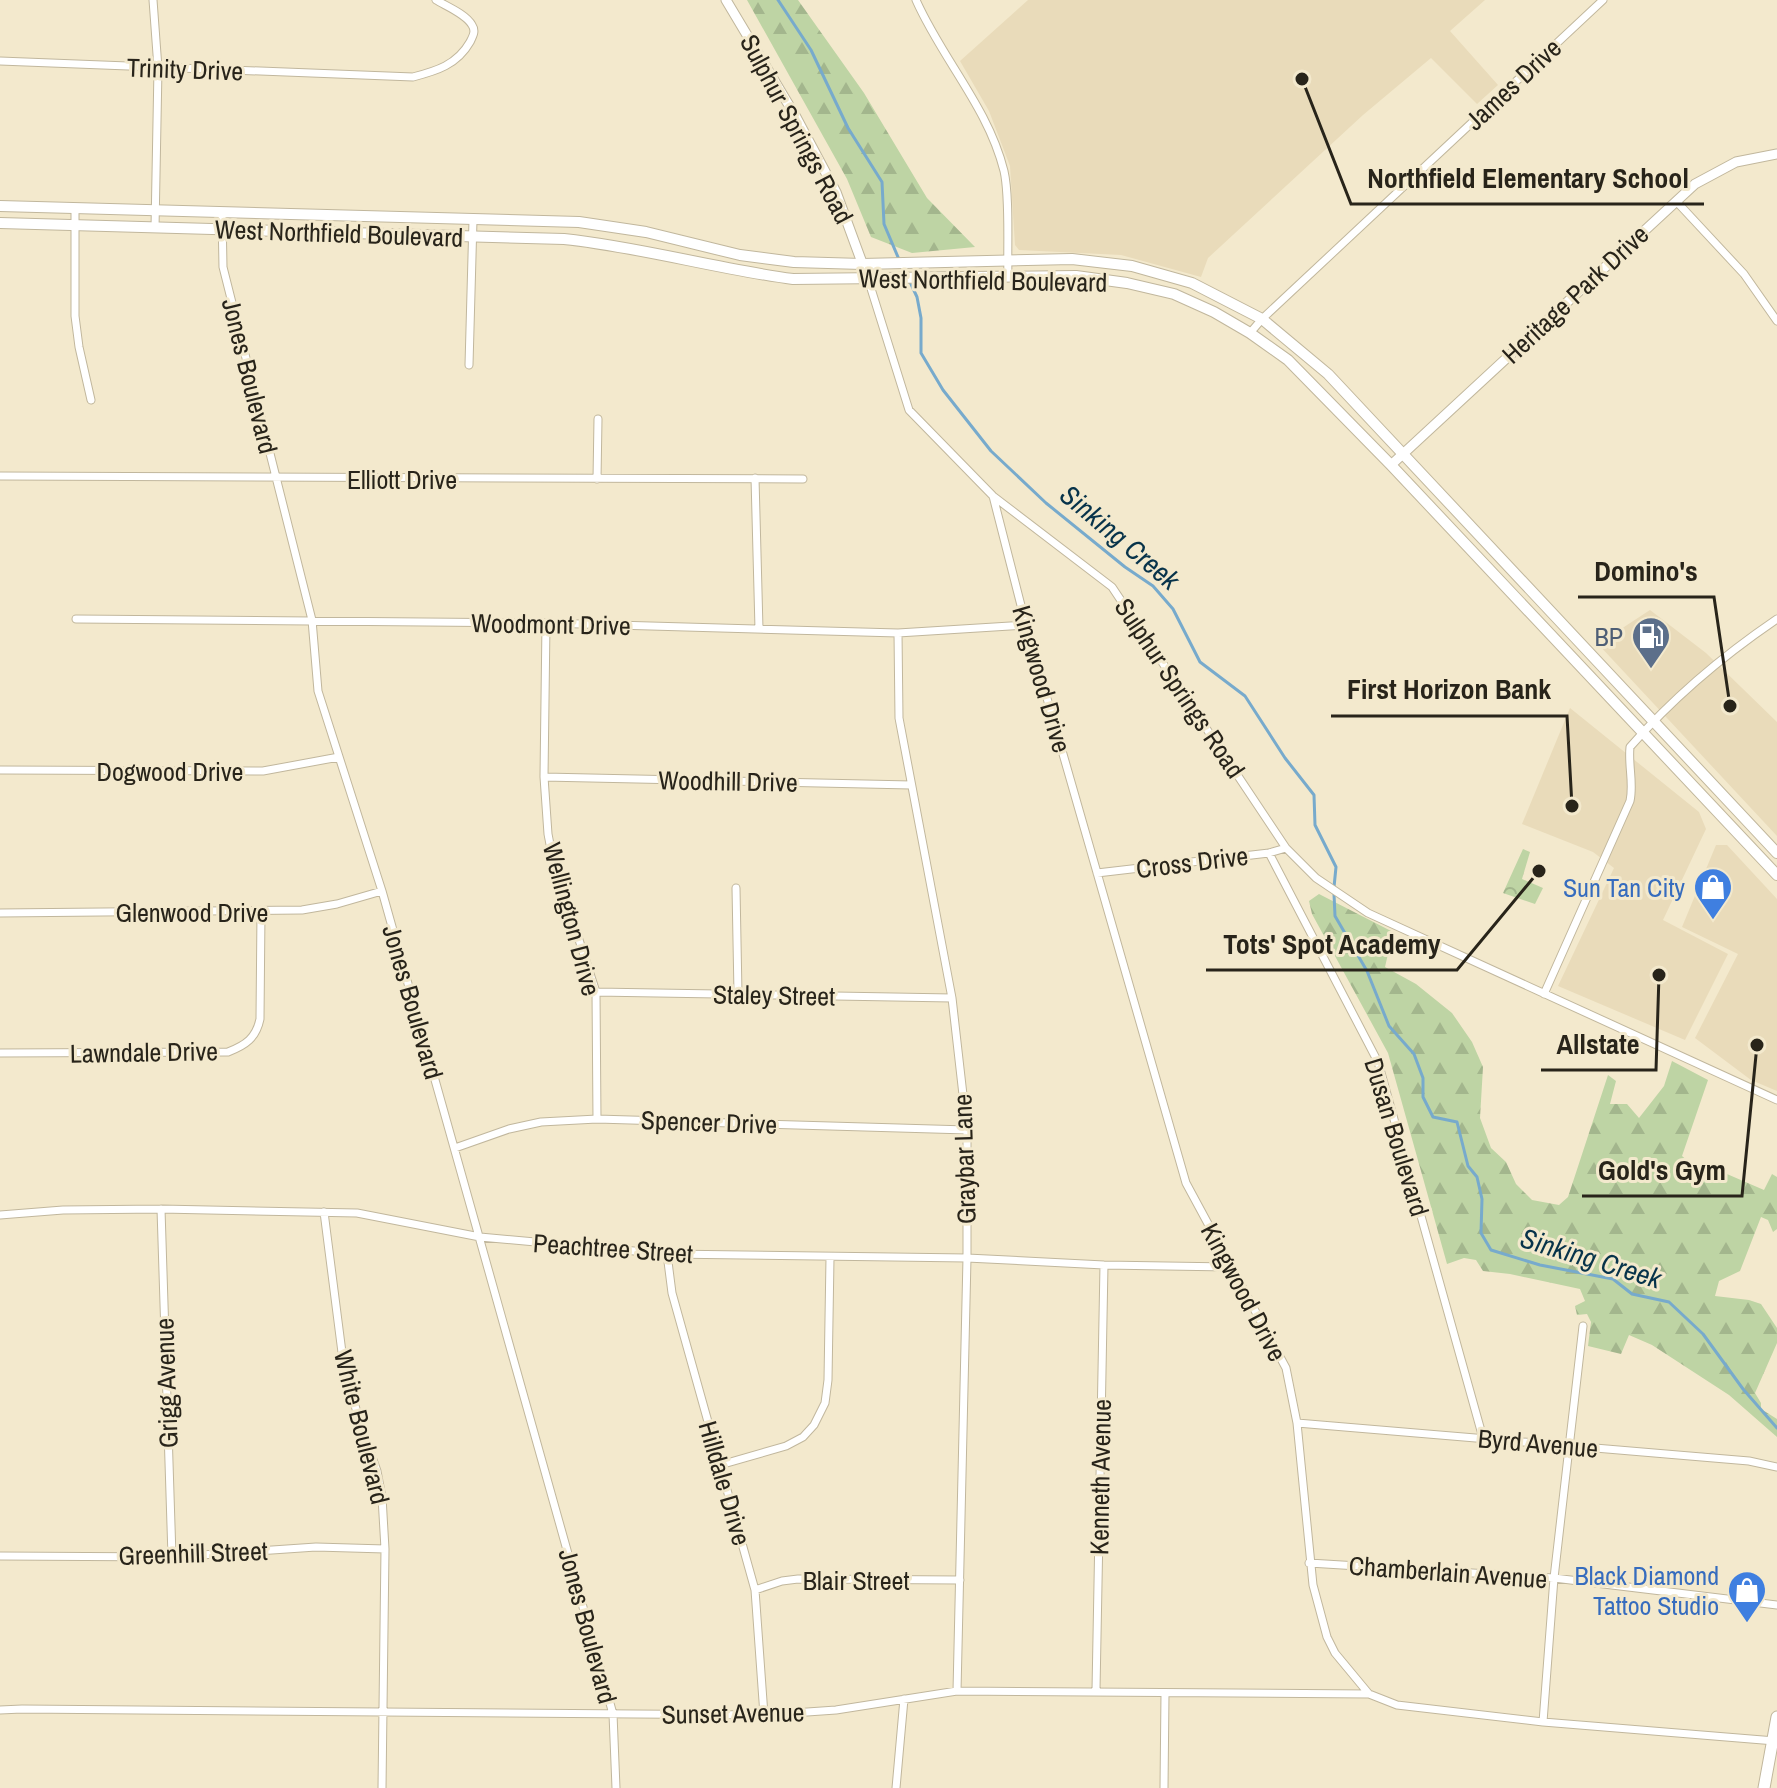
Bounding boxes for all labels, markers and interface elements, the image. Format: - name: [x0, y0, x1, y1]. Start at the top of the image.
- street label: Sulphur Springs Road: [732, 28, 862, 230]
- street label: James Drive: [1457, 30, 1569, 138]
- street label: Trinity Drive: [126, 49, 244, 89]
- callout: Northfield Elementary School: [1351, 152, 1704, 204]
- text: Northfield Elementary School: [1367, 159, 1689, 197]
- street label: West Northfield Boulevard: [214, 211, 464, 255]
- street label: Heritage Park Drive: [1494, 217, 1656, 371]
- street label: West Northfield Boulevard: [858, 260, 1108, 300]
- street label: Jones Boulevard: [214, 295, 286, 457]
- street label: Elliott Drive: [347, 462, 457, 497]
- water label: Sinking Creek: [1052, 476, 1189, 599]
- callout: Domino's: [1578, 545, 1714, 597]
- text: Domino's: [1594, 552, 1698, 590]
- street label: Sulphur Springs Road: [1107, 591, 1253, 785]
- street label: Kingwood Drive: [1004, 601, 1080, 757]
- street label: Woodmont Drive: [471, 605, 631, 643]
- fuel station icon: BP: [1630, 615, 1672, 670]
- place label: BP: [1595, 619, 1623, 654]
- callout: First Horizon Bank: [1331, 664, 1567, 716]
- text: First Horizon Bank: [1347, 670, 1551, 708]
- street label: Dogwood Drive: [97, 754, 243, 789]
- street label: Woodhill Drive: [658, 762, 798, 800]
- street label: Cross Drive: [1134, 838, 1250, 886]
- street label: Wellington Drive: [535, 839, 609, 999]
- shop icon: Sun Tan City: [1692, 866, 1734, 921]
- place label: Sun Tan City: [1563, 870, 1685, 905]
- street label: Glenwood Drive: [116, 895, 268, 930]
- callout: Tots' Spot Academy: [1206, 918, 1457, 970]
- street label: Jones Boulevard: [374, 921, 452, 1083]
- text: Tots' Spot Academy: [1223, 925, 1441, 963]
- street label: Staley Street: [713, 976, 835, 1014]
- callout: Allstate: [1541, 1018, 1656, 1070]
- text: Allstate: [1557, 1025, 1639, 1063]
- street label: Lawndale Drive: [70, 1033, 218, 1071]
- street label: Dusan Boulevard: [1356, 1054, 1438, 1220]
- street label: Graybar Lane: [944, 1093, 984, 1225]
- street label: Spencer Drive: [640, 1102, 778, 1142]
- callout: Gold's Gym: [1582, 1144, 1742, 1196]
- text: Gold's Gym: [1598, 1151, 1726, 1189]
- street label: Kingwood Drive: [1193, 1217, 1295, 1367]
- water label: Sinking Creek: [1516, 1219, 1668, 1298]
- street label: Peachtree Street: [532, 1225, 694, 1271]
- street label: Grigg Avenue: [146, 1317, 186, 1449]
- street label: White Boulevard: [326, 1346, 398, 1508]
- street label: Kenneth Avenue: [1081, 1399, 1119, 1555]
- street label: Hilldale Drive: [691, 1417, 759, 1549]
- street label: Byrd Avenue: [1476, 1420, 1600, 1466]
- street label: Greenhill Street: [118, 1533, 268, 1573]
- street label: Jones Boulevard: [551, 1545, 625, 1707]
- street label: Chamberlain Avenue: [1348, 1548, 1548, 1596]
- place label: Black Diamond Tattoo Studio: [1574, 1558, 1719, 1623]
- street label: Blair Street: [803, 1563, 909, 1598]
- shop icon: Black Diamond Tattoo Studio: [1726, 1569, 1768, 1624]
- street label: Sunset Avenue: [661, 1694, 805, 1732]

